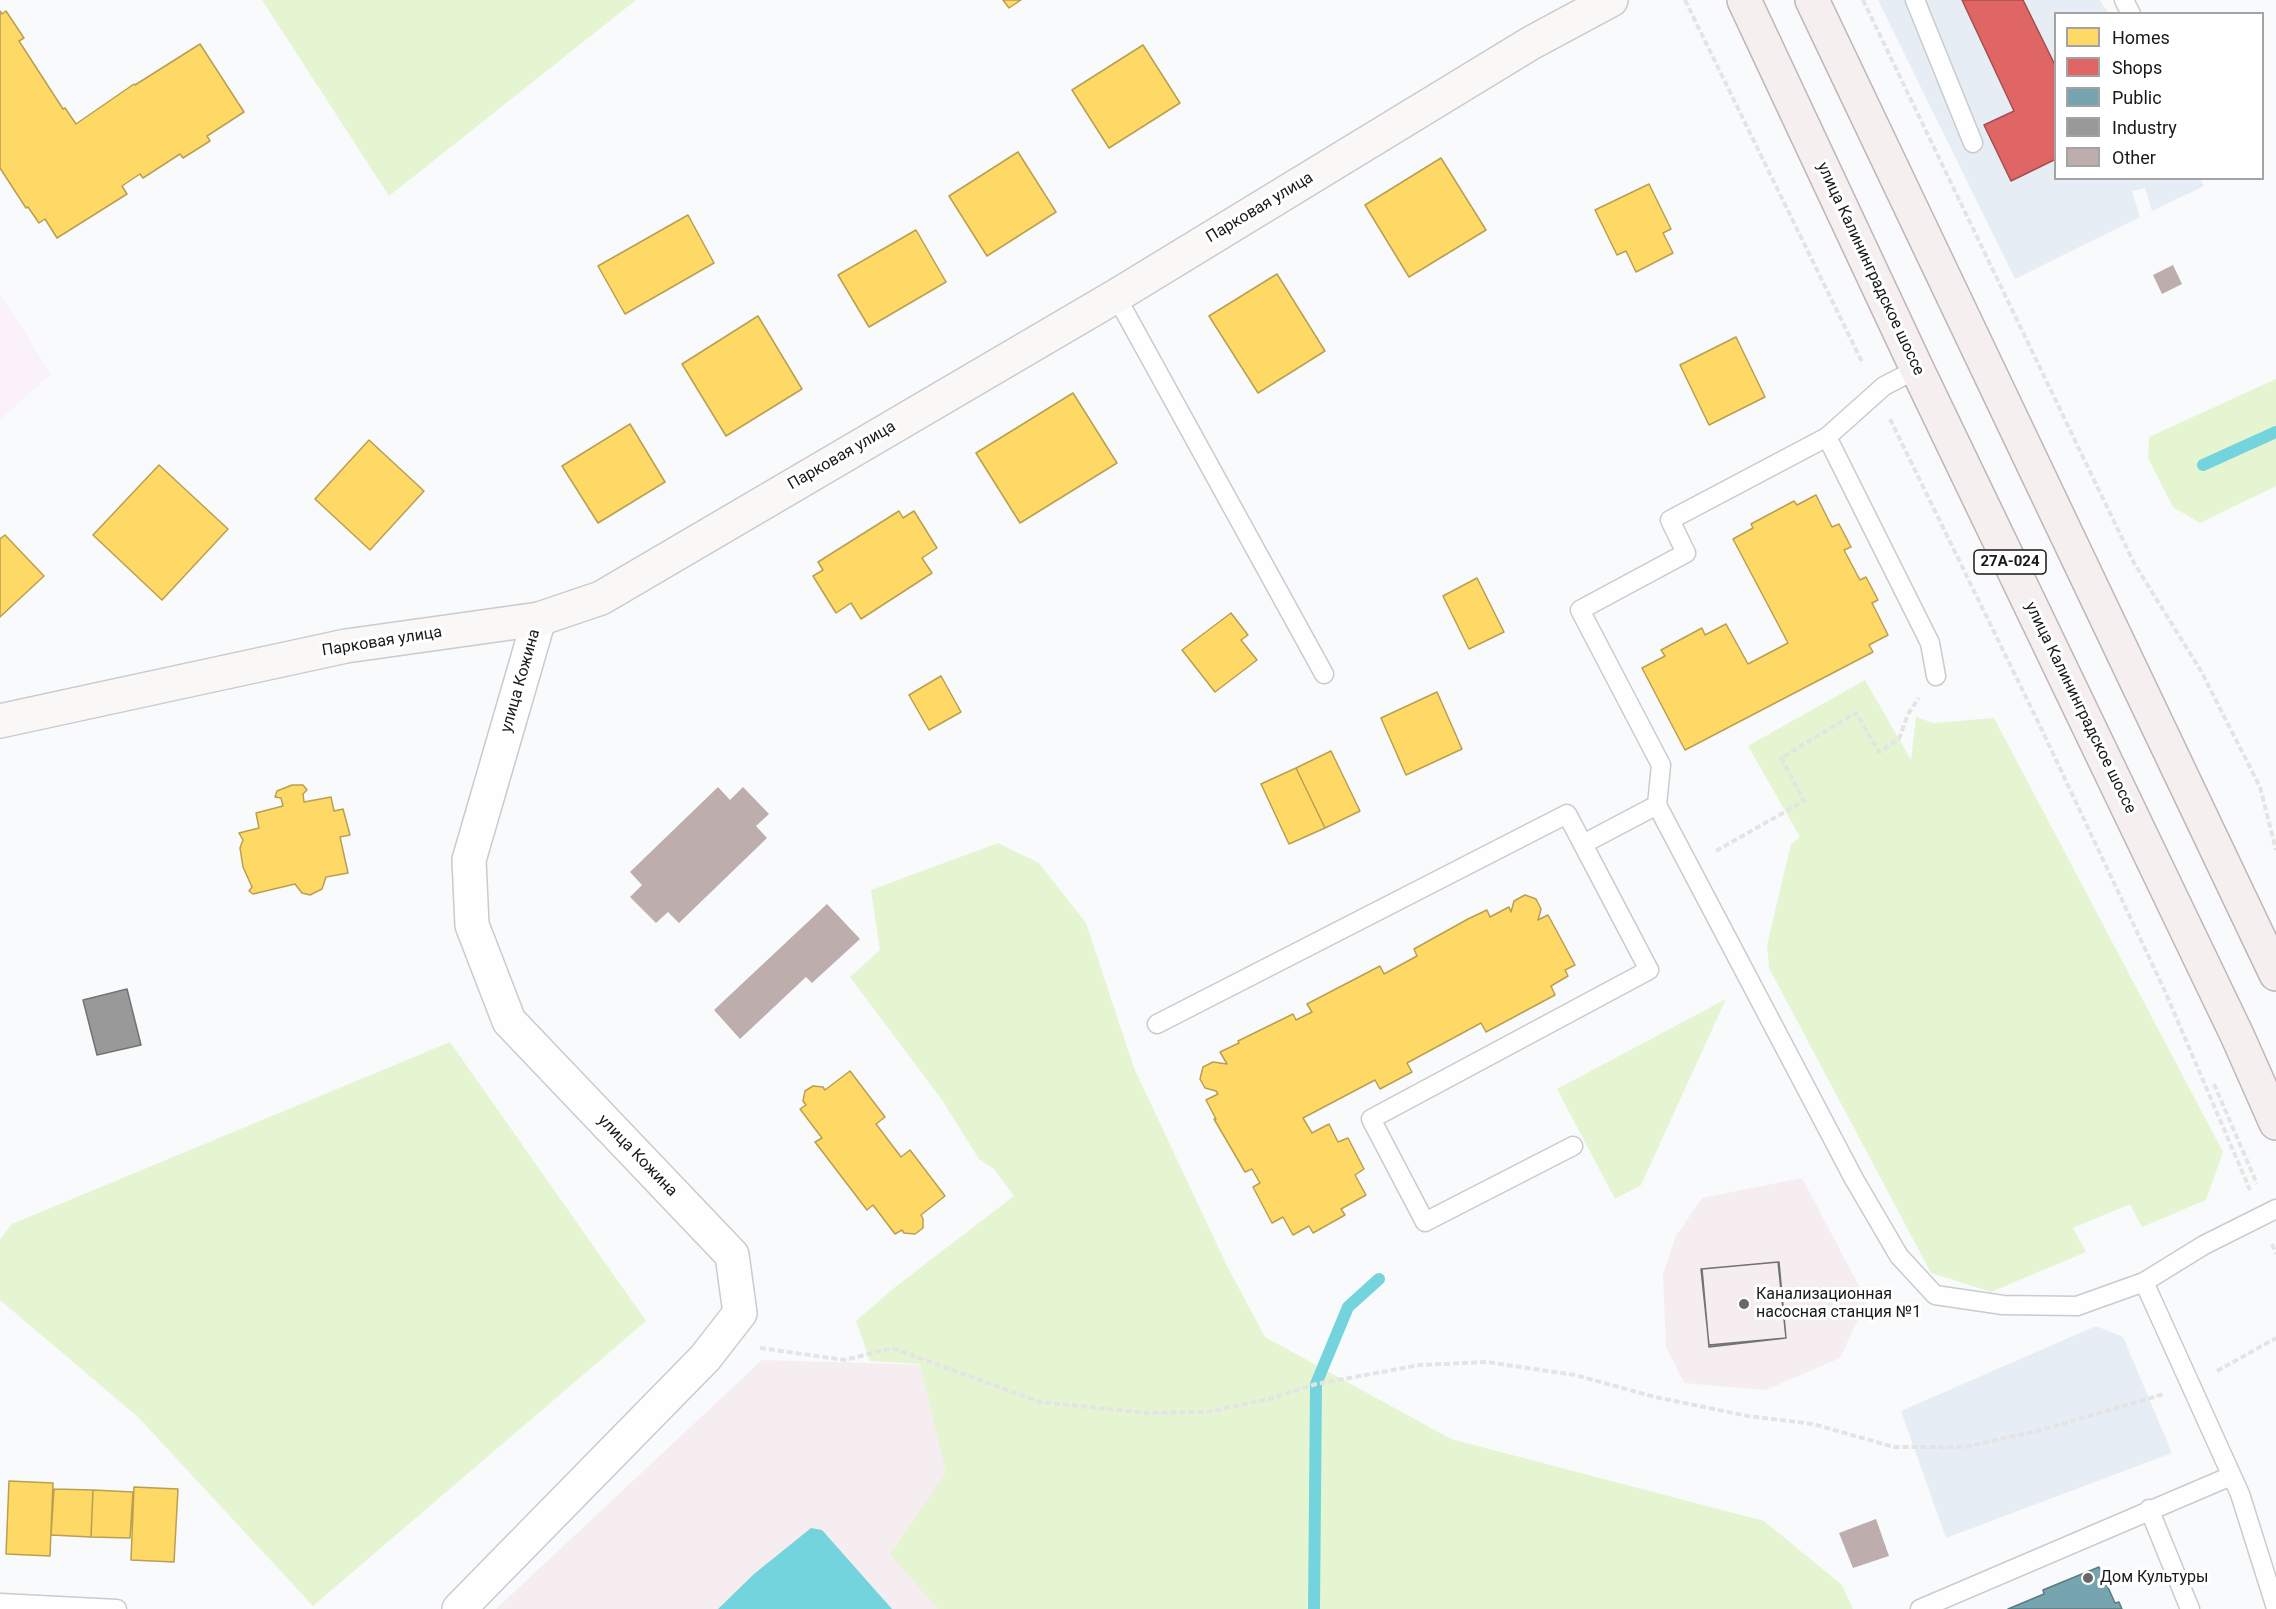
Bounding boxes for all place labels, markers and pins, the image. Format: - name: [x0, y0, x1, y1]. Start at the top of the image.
- place label: Канализационная насосная станция №1: [1756, 1285, 1921, 1323]
- marker: Канализационная насосная станция №1: [1737, 1297, 1751, 1311]
- place label: Дом Культуры: [2100, 1568, 2208, 1588]
- marker: Дом Культуры: [2081, 1571, 2095, 1585]

